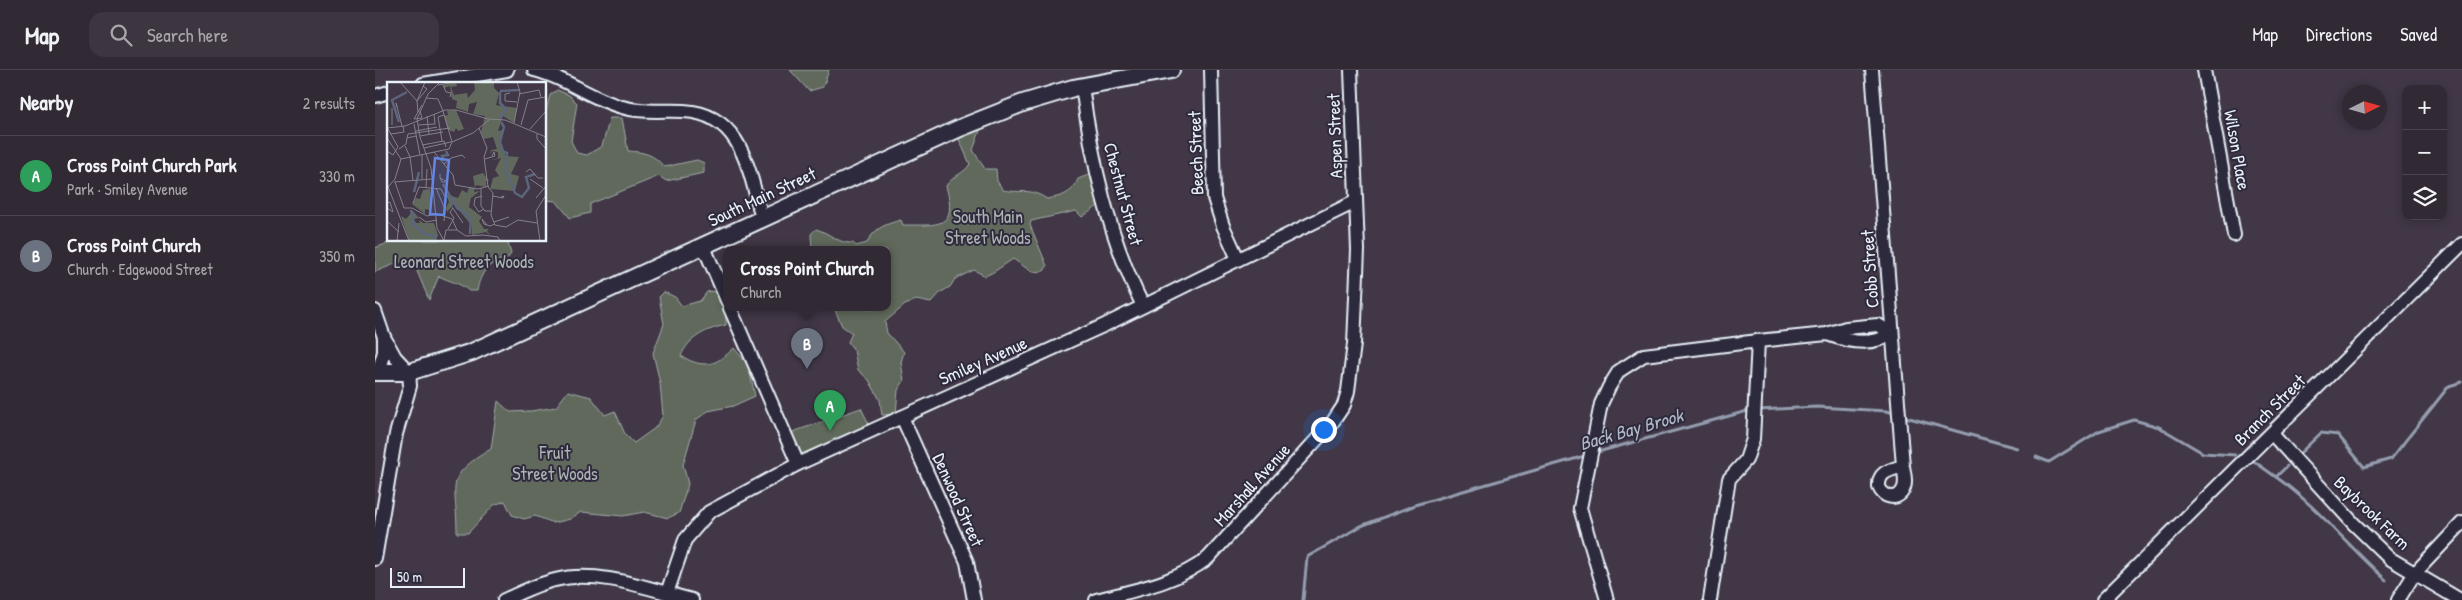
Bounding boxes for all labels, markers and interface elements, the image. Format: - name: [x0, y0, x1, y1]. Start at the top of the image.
- search box: [89, 12, 439, 57]
- text: Map: [25, 19, 59, 51]
- icon: search: [107, 21, 135, 49]
- text: Search here: [147, 22, 228, 48]
- text: Map: [2253, 22, 2278, 47]
- text: Directions: [2306, 22, 2372, 47]
- text: Saved: [2400, 22, 2437, 47]
- inset map: [387, 82, 546, 241]
- north arrow: [2342, 85, 2387, 130]
- map controls: [2402, 85, 2447, 220]
- button: +: [2402, 85, 2447, 130]
- text: Nearby: [20, 88, 73, 117]
- text: 2 results: [303, 92, 355, 114]
- street label: Aspen Street: [1321, 92, 1348, 179]
- street label: Wilson Place: [2218, 108, 2257, 192]
- street label: Beech Street: [1182, 110, 1209, 195]
- button: −: [2402, 130, 2447, 175]
- street label: Chestnut Street: [1098, 140, 1149, 249]
- text: Cross Point Church Park: [67, 152, 237, 178]
- street label: South Main Street: [704, 160, 821, 233]
- text: A: [32, 165, 40, 187]
- text: 330 m: [319, 165, 355, 187]
- button: layers: [2402, 175, 2447, 220]
- text: Park · Smiley Avenue: [67, 178, 188, 200]
- park label: South Main Street Woods: [945, 204, 1031, 250]
- street label: Cobb Street: [1854, 228, 1885, 309]
- text: Cross Point Church: [67, 232, 201, 258]
- text: B: [32, 245, 40, 267]
- text: 350 m: [319, 245, 355, 267]
- popup: [723, 246, 891, 311]
- park label: Leonard Street Woods: [394, 249, 534, 274]
- text: Cross Point Church: [740, 255, 874, 281]
- text: Church · Edgewood Street: [67, 258, 213, 280]
- text: Church: [740, 281, 781, 303]
- pin: B: [791, 328, 823, 369]
- street label: Smiley Avenue: [935, 330, 1031, 391]
- street label: Branch Street: [2228, 368, 2312, 451]
- pin: A: [814, 390, 846, 431]
- water label: Back Bay Brook: [1576, 401, 1688, 456]
- your location: [1311, 417, 1337, 443]
- street label: Marshall Avenue: [1208, 438, 1296, 532]
- park label: Fruit Street Woods: [512, 440, 598, 486]
- street label: Denwood Street: [927, 449, 990, 551]
- street label: Baybrook Farm: [2329, 470, 2416, 555]
- scale bar: [390, 565, 465, 588]
- text: 50 m: [397, 567, 422, 586]

